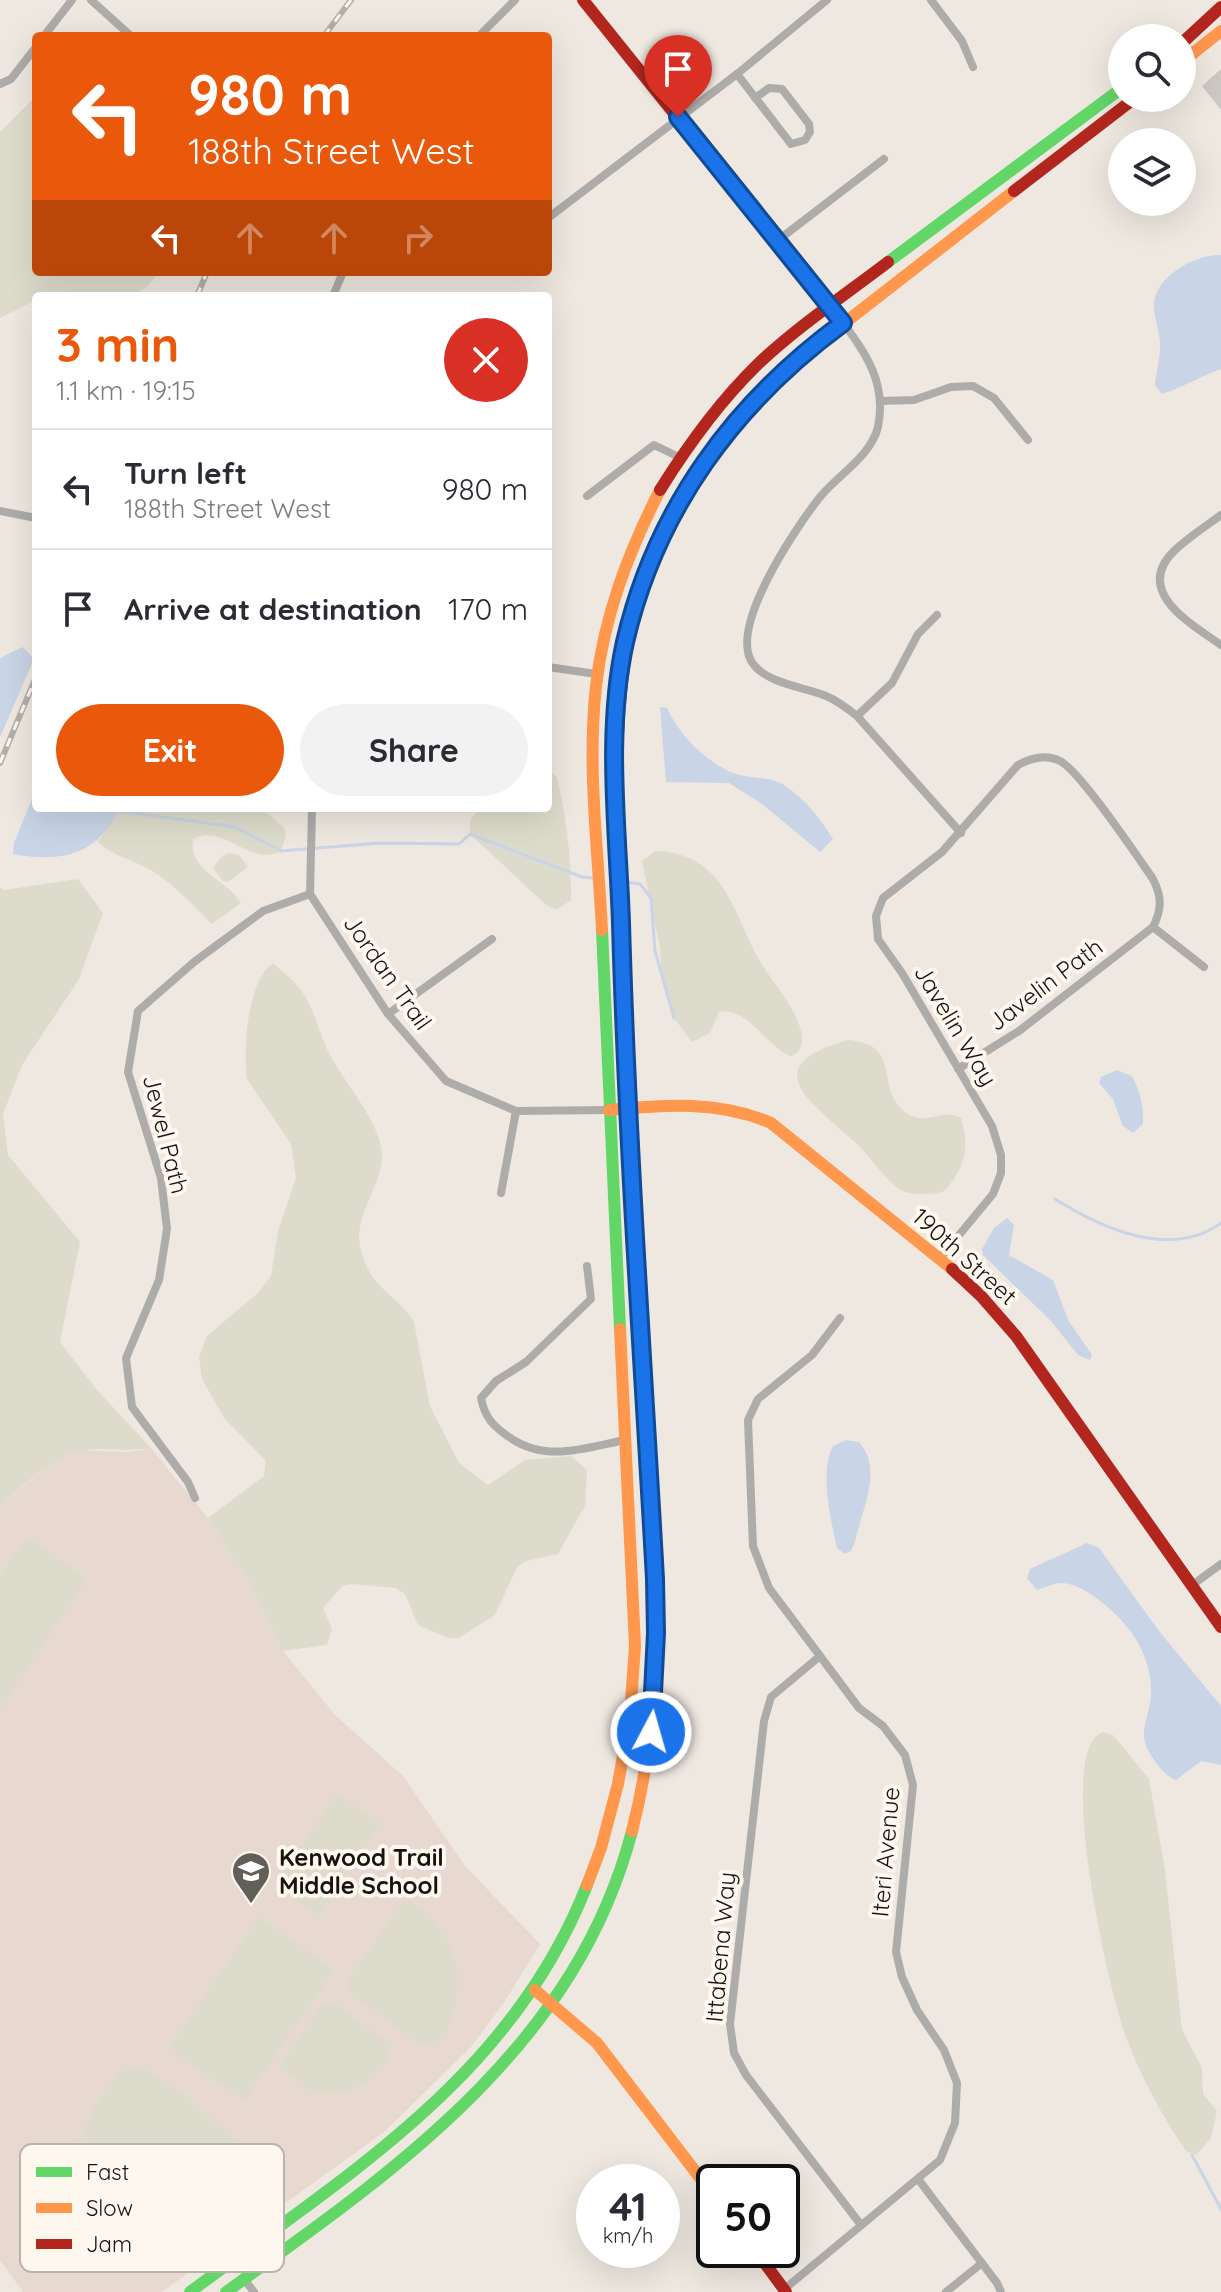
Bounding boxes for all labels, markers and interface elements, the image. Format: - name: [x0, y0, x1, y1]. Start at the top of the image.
- map controls: [1108, 24, 1196, 216]
- button: search: [1108, 24, 1196, 112]
- pin: [644, 35, 712, 117]
- icon: arrive: [656, 47, 700, 91]
- text: 980 m: [188, 59, 352, 129]
- icon: left: [56, 64, 160, 168]
- text: 188th Street West: [188, 128, 475, 173]
- button: layers: [1108, 128, 1196, 216]
- icon: left: [144, 216, 188, 260]
- icon: ahead: [228, 216, 272, 260]
- icon: ahead: [312, 216, 356, 260]
- icon: right: [396, 216, 440, 260]
- text: 3 min: [56, 314, 179, 374]
- button: close: [444, 318, 528, 402]
- text: 1.1 km · 19:15: [56, 374, 196, 407]
- text: Turn left: [124, 454, 247, 492]
- icon: left: [56, 467, 100, 511]
- text: 980 m: [442, 470, 528, 508]
- text: 188th Street West: [124, 492, 331, 525]
- icon: arrive: [56, 587, 100, 631]
- text: Arrive at destination: [124, 590, 422, 628]
- text: 170 m: [448, 590, 528, 628]
- button: Exit: [56, 704, 284, 796]
- button: Share: [300, 704, 528, 796]
- street label: Jordan Trail: [337, 909, 439, 1035]
- street label: Javelin Path: [982, 931, 1108, 1037]
- street label: Javelin Way: [908, 959, 1004, 1091]
- street label: Jewel Path: [137, 1071, 195, 1197]
- street label: 190th Street: [906, 1201, 1024, 1311]
- position arrow: [609, 1690, 693, 1774]
- street label: Iteri Avenue: [864, 1786, 906, 1918]
- place label: Kenwood Trail Middle School: [279, 1842, 444, 1900]
- school or university icon: Kenwood Trail Middle School: [230, 1850, 272, 1905]
- street label: Ittabena Way: [698, 1870, 742, 2024]
- legend: [20, 2144, 284, 2272]
- text: Fast: [86, 2158, 129, 2186]
- speed limit sign: 50: [696, 2164, 800, 2268]
- text: 41: [609, 2181, 647, 2231]
- text: Slow: [86, 2194, 133, 2222]
- text: km/h: [603, 2223, 653, 2248]
- text: Jam: [86, 2230, 132, 2258]

